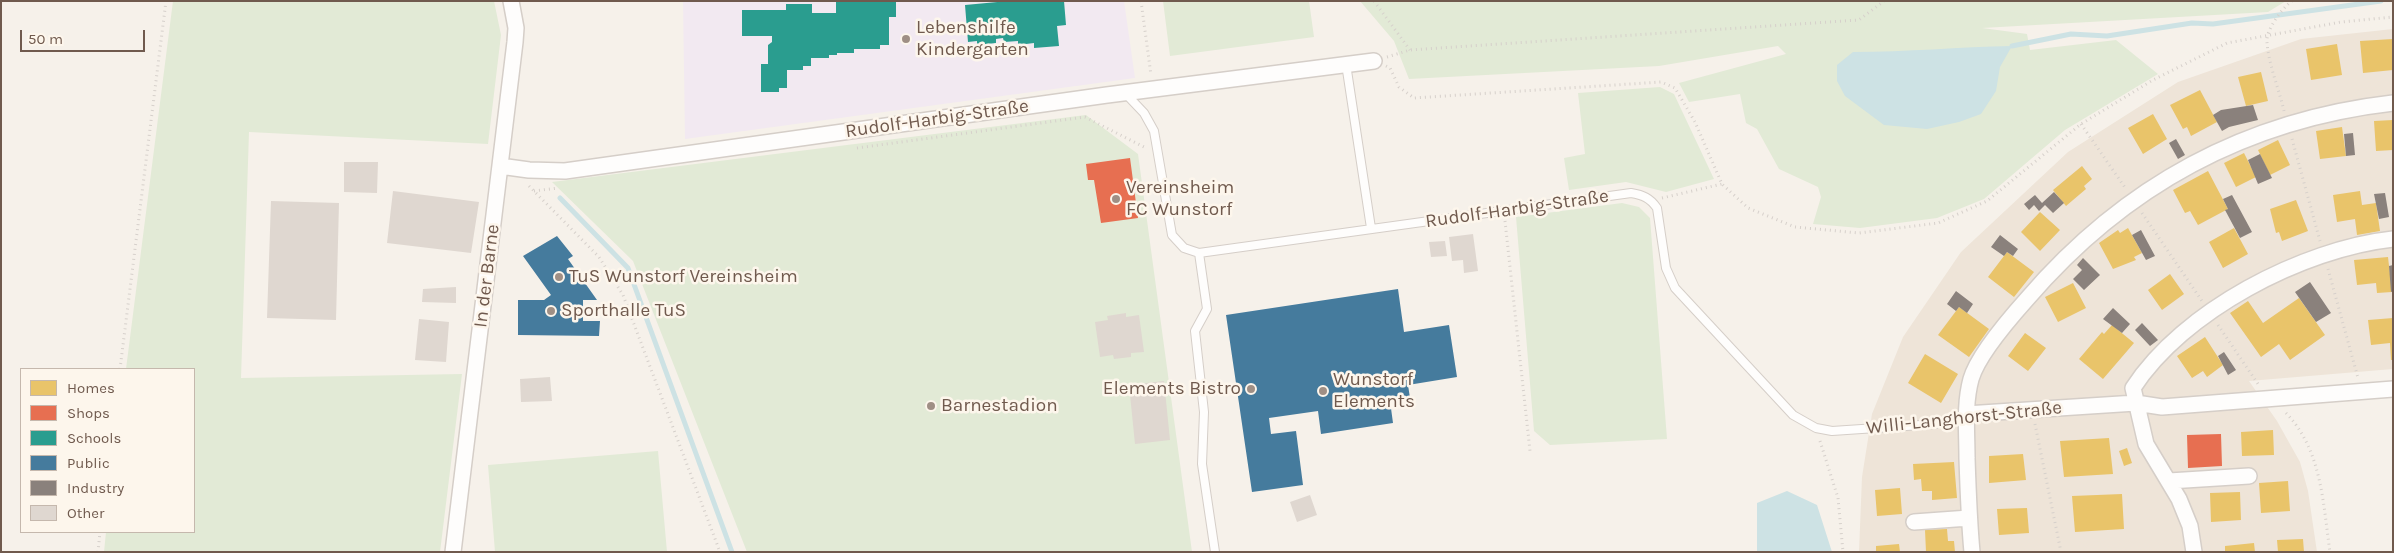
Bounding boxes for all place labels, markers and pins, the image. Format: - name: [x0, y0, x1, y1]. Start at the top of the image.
- place label: Lebenshilfe Kindergarten: [916, 17, 1029, 61]
- marker: Lebenshilfe Kindergarten: [900, 33, 912, 45]
- place label: Vereinsheim FC Wunstorf: [1126, 177, 1234, 221]
- marker: Vereinsheim FC Wunstorf: [1110, 193, 1122, 205]
- place label: TuS Wunstorf Vereinsheim: [569, 266, 798, 288]
- marker: TuS Wunstorf Vereinsheim: [553, 271, 565, 283]
- place label: Sporthalle TuS: [561, 300, 686, 322]
- marker: Sporthalle TuS: [545, 305, 557, 317]
- place label: Wunstorf Elements: [1333, 369, 1415, 413]
- place label: Elements Bistro: [1103, 378, 1241, 400]
- marker: Elements Bistro: [1245, 383, 1257, 395]
- marker: Wunstorf Elements: [1317, 385, 1329, 397]
- place label: Barnestadion: [941, 395, 1058, 417]
- marker: Barnestadion: [925, 400, 937, 412]

